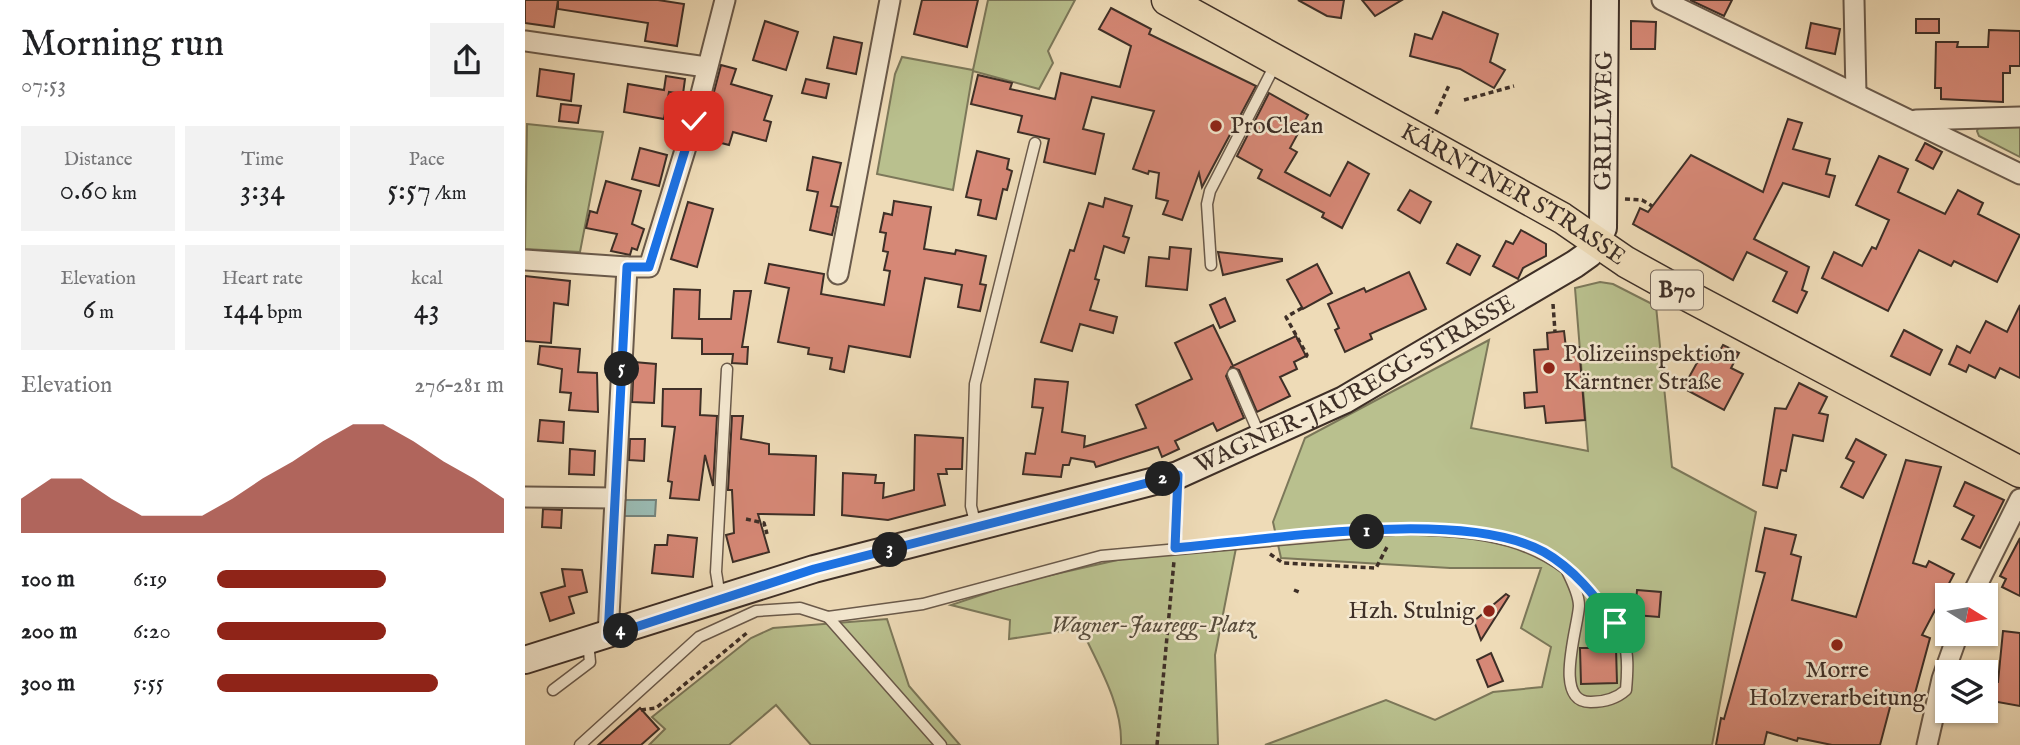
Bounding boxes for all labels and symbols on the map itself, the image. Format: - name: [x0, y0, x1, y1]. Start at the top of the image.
- street label: GRILLWEG: [1588, 51, 1620, 191]
- pin: [664, 91, 724, 151]
- place label: ProClean: [1230, 111, 1324, 142]
- street label: KÄRNTNER STRASSE: [1395, 116, 1632, 273]
- marker: ProClean: [1208, 118, 1224, 134]
- road number: B70: [1651, 270, 1703, 310]
- street label: WAGNER-JAUREGG-STRASSE: [1190, 287, 1521, 481]
- place label: Polizeiinspektion Kärntner Straße: [1563, 339, 1736, 398]
- pin: 5: [605, 352, 639, 386]
- marker: Polizeiinspektion Kärntner Straße: [1541, 360, 1557, 376]
- pin: 2: [1145, 462, 1181, 496]
- pin: 1: [1349, 514, 1385, 550]
- pin: 3: [873, 532, 907, 568]
- north arrow: [1935, 583, 1999, 646]
- pin: [1585, 593, 1645, 653]
- place label: Hzh. Stulnig: [1348, 596, 1476, 627]
- marker: Hzh. Stulnig: [1481, 603, 1497, 619]
- park label: Wagner-Jauregg-Platz: [1051, 610, 1258, 641]
- pin: 4: [603, 614, 639, 648]
- marker: Morre Holzverarbeitung: [1829, 637, 1845, 653]
- place label: Morre Holzverarbeitung: [1749, 655, 1926, 714]

